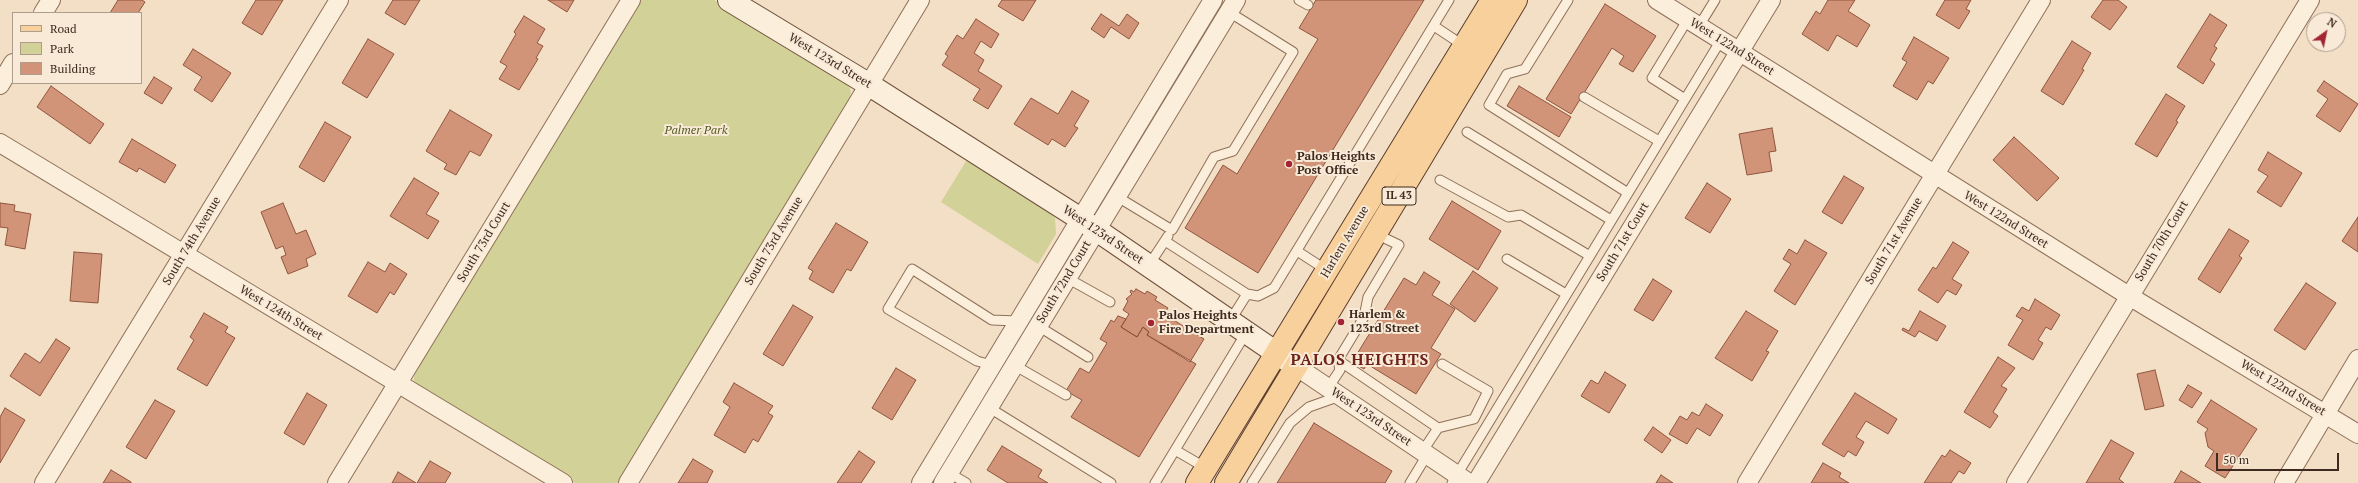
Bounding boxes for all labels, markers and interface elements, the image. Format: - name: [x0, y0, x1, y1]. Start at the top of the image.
- legend: [12, 12, 142, 84]
- north arrow: [2306, 12, 2346, 52]
- street label: West 122nd Street: [1687, 15, 1777, 79]
- text: N: [2325, 15, 2339, 31]
- text: Road: [50, 21, 77, 36]
- street label: West 123rd Street: [786, 31, 874, 91]
- text: Park: [50, 41, 74, 56]
- text: Building: [50, 61, 95, 76]
- park label: Palmer Park: [665, 124, 727, 138]
- place label: Palos Heights Post Office: [1297, 150, 1375, 178]
- marker: Palos Heights Post Office: [1284, 159, 1294, 169]
- road number: IL 43: [1382, 187, 1416, 205]
- street label: West 122nd Street: [1961, 188, 2051, 252]
- street label: South 74th Avenue: [160, 194, 224, 288]
- street label: South 73rd Avenue: [742, 194, 806, 288]
- street label: South 71st Avenue: [1862, 195, 1926, 287]
- street label: South 70th Court: [2132, 198, 2192, 284]
- street label: South 73rd Court: [454, 199, 514, 285]
- street label: South 71st Court: [1594, 200, 1652, 284]
- street label: West 123rd Street: [1060, 203, 1146, 267]
- street label: Harlem Avenue: [1318, 203, 1372, 281]
- street label: South 72nd Court: [1034, 238, 1094, 326]
- street label: West 124th Street: [237, 282, 325, 344]
- place label: Harlem & 123rd Street: [1349, 308, 1419, 336]
- place label: Palos Heights Fire Department: [1159, 309, 1254, 337]
- marker: Harlem & 123rd Street: [1336, 317, 1346, 327]
- marker: Palos Heights Fire Department: [1146, 318, 1156, 328]
- district label: PALOS HEIGHTS: [1290, 350, 1430, 370]
- street label: West 122nd Street: [2238, 357, 2328, 419]
- street label: West 123rd Street: [1328, 385, 1414, 449]
- scale bar: [2218, 445, 2341, 471]
- text: 50 m: [2223, 452, 2249, 467]

